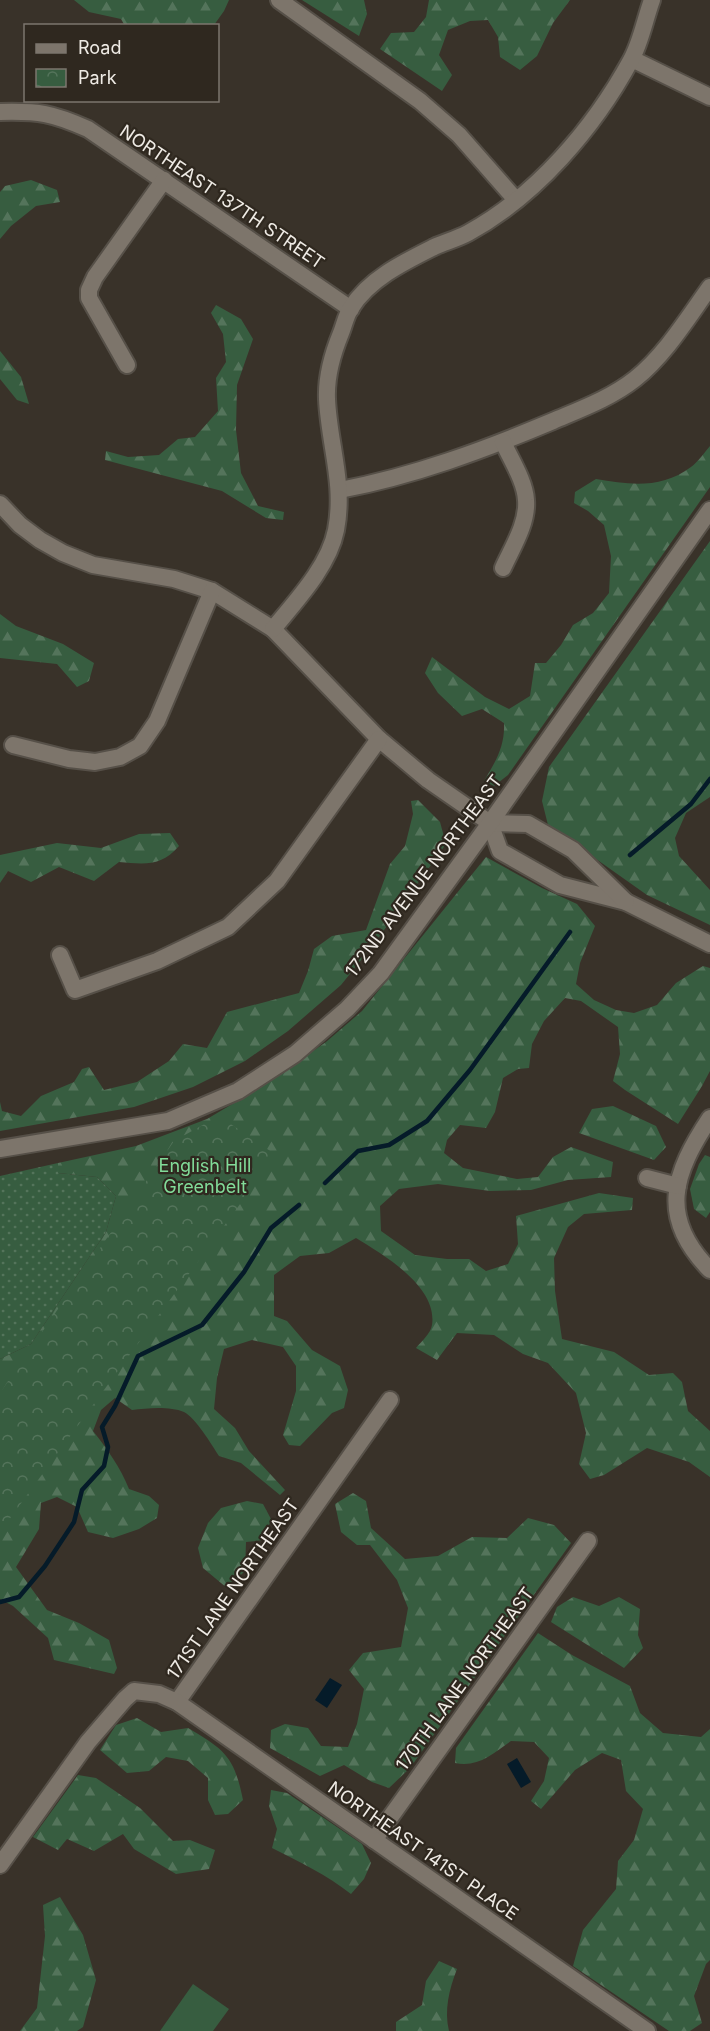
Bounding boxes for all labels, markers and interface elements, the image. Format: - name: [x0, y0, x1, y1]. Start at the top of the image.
- legend: [24, 24, 219, 102]
- text: Road: [78, 37, 121, 58]
- text: Park: [78, 67, 117, 88]
- street label: NORTHEAST 137TH STREET: [116, 120, 328, 273]
- street label: 172ND AVENUE NORTHEAST: [341, 770, 507, 981]
- park label: English Hill Greenbelt: [159, 1155, 251, 1197]
- street label: 171ST LANE NORTHEAST: [162, 1494, 303, 1683]
- street label: 170TH LANE NORTHEAST: [391, 1583, 538, 1774]
- street label: NORTHEAST 141ST PLACE: [324, 1777, 522, 1924]

